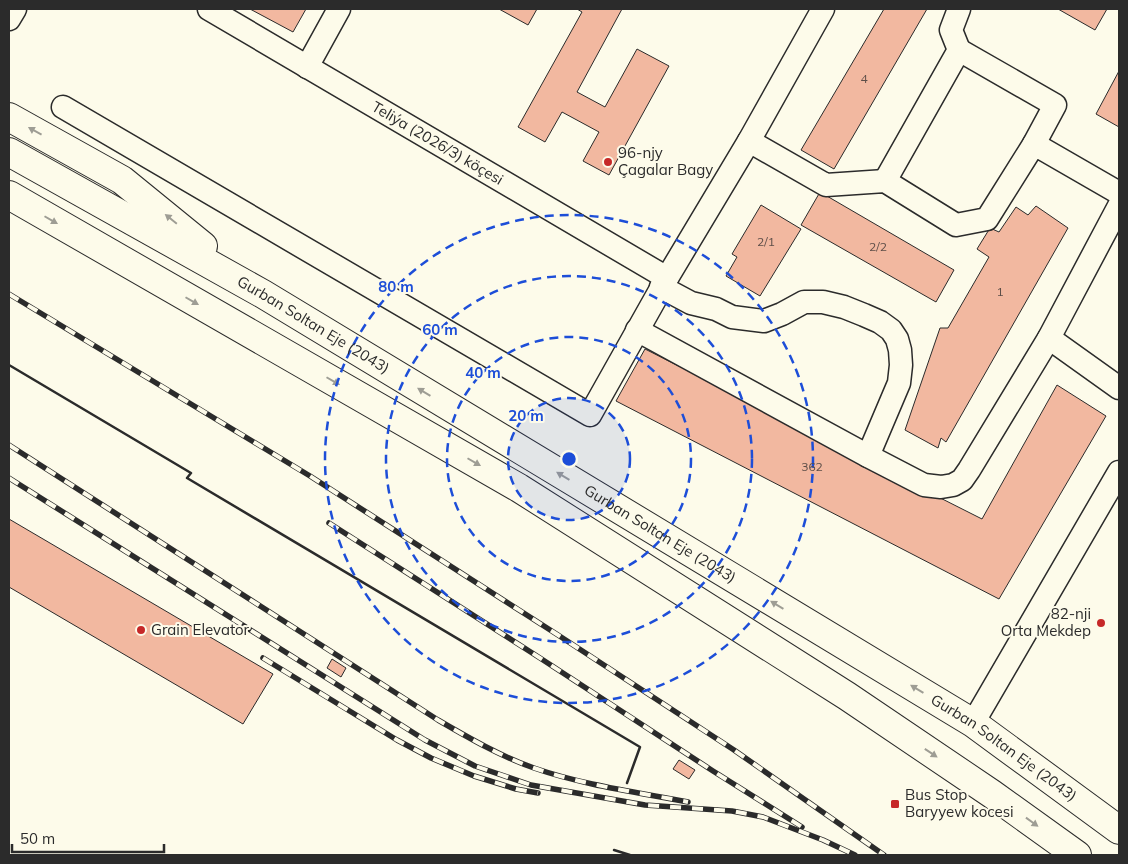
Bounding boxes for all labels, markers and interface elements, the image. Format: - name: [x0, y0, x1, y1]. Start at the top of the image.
- house number: 4: [860, 71, 868, 86]
- street label: Teliýa (2026/3) köçesi: [368, 97, 507, 189]
- one-way arrow: [28, 127, 41, 136]
- place label: 96-njy Çagalar Bagy: [618, 143, 713, 179]
- marker: 96-njy Çagalar Bagy: [602, 156, 614, 168]
- one-way arrow: [164, 214, 177, 225]
- one-way arrow: [44, 215, 58, 224]
- house number: 2/1: [757, 234, 775, 249]
- house number: 2/2: [869, 239, 887, 254]
- street label: Gurban Soltan Eje (2043): [234, 271, 393, 377]
- text: 80 m: [378, 277, 414, 296]
- house number: 1: [996, 284, 1004, 299]
- one-way arrow: [185, 296, 199, 305]
- text: 60 m: [422, 320, 458, 339]
- text: 40 m: [465, 363, 501, 382]
- one-way arrow: [326, 377, 339, 386]
- one-way arrow: [418, 387, 431, 396]
- text: 20 m: [508, 406, 544, 425]
- centre of rings: [560, 450, 578, 468]
- one-way arrow: [467, 458, 480, 467]
- house number: 362: [801, 459, 823, 474]
- one-way arrow: [557, 471, 570, 480]
- street label: Gurban Soltan Eje (2043): [581, 480, 740, 587]
- one-way arrow: [771, 601, 784, 610]
- place label: 82-nji Orta Mekdep: [1001, 604, 1091, 640]
- marker: 82-nji Orta Mekdep: [1095, 617, 1107, 629]
- place label: Grain Elevator: [151, 620, 250, 639]
- marker: Grain Elevator: [135, 624, 147, 636]
- one-way arrow: [910, 685, 923, 694]
- street label: Gurban Soltan Eje (2043): [927, 690, 1081, 805]
- one-way arrow: [924, 748, 937, 758]
- place label: Bus Stop Baryyew kocesi: [905, 785, 1014, 821]
- marker: Bus Stop Baryyew kocesi: [889, 798, 901, 810]
- one-way arrow: [1025, 817, 1038, 827]
- scale bar: [12, 822, 165, 854]
- text: 50 m: [20, 829, 55, 848]

